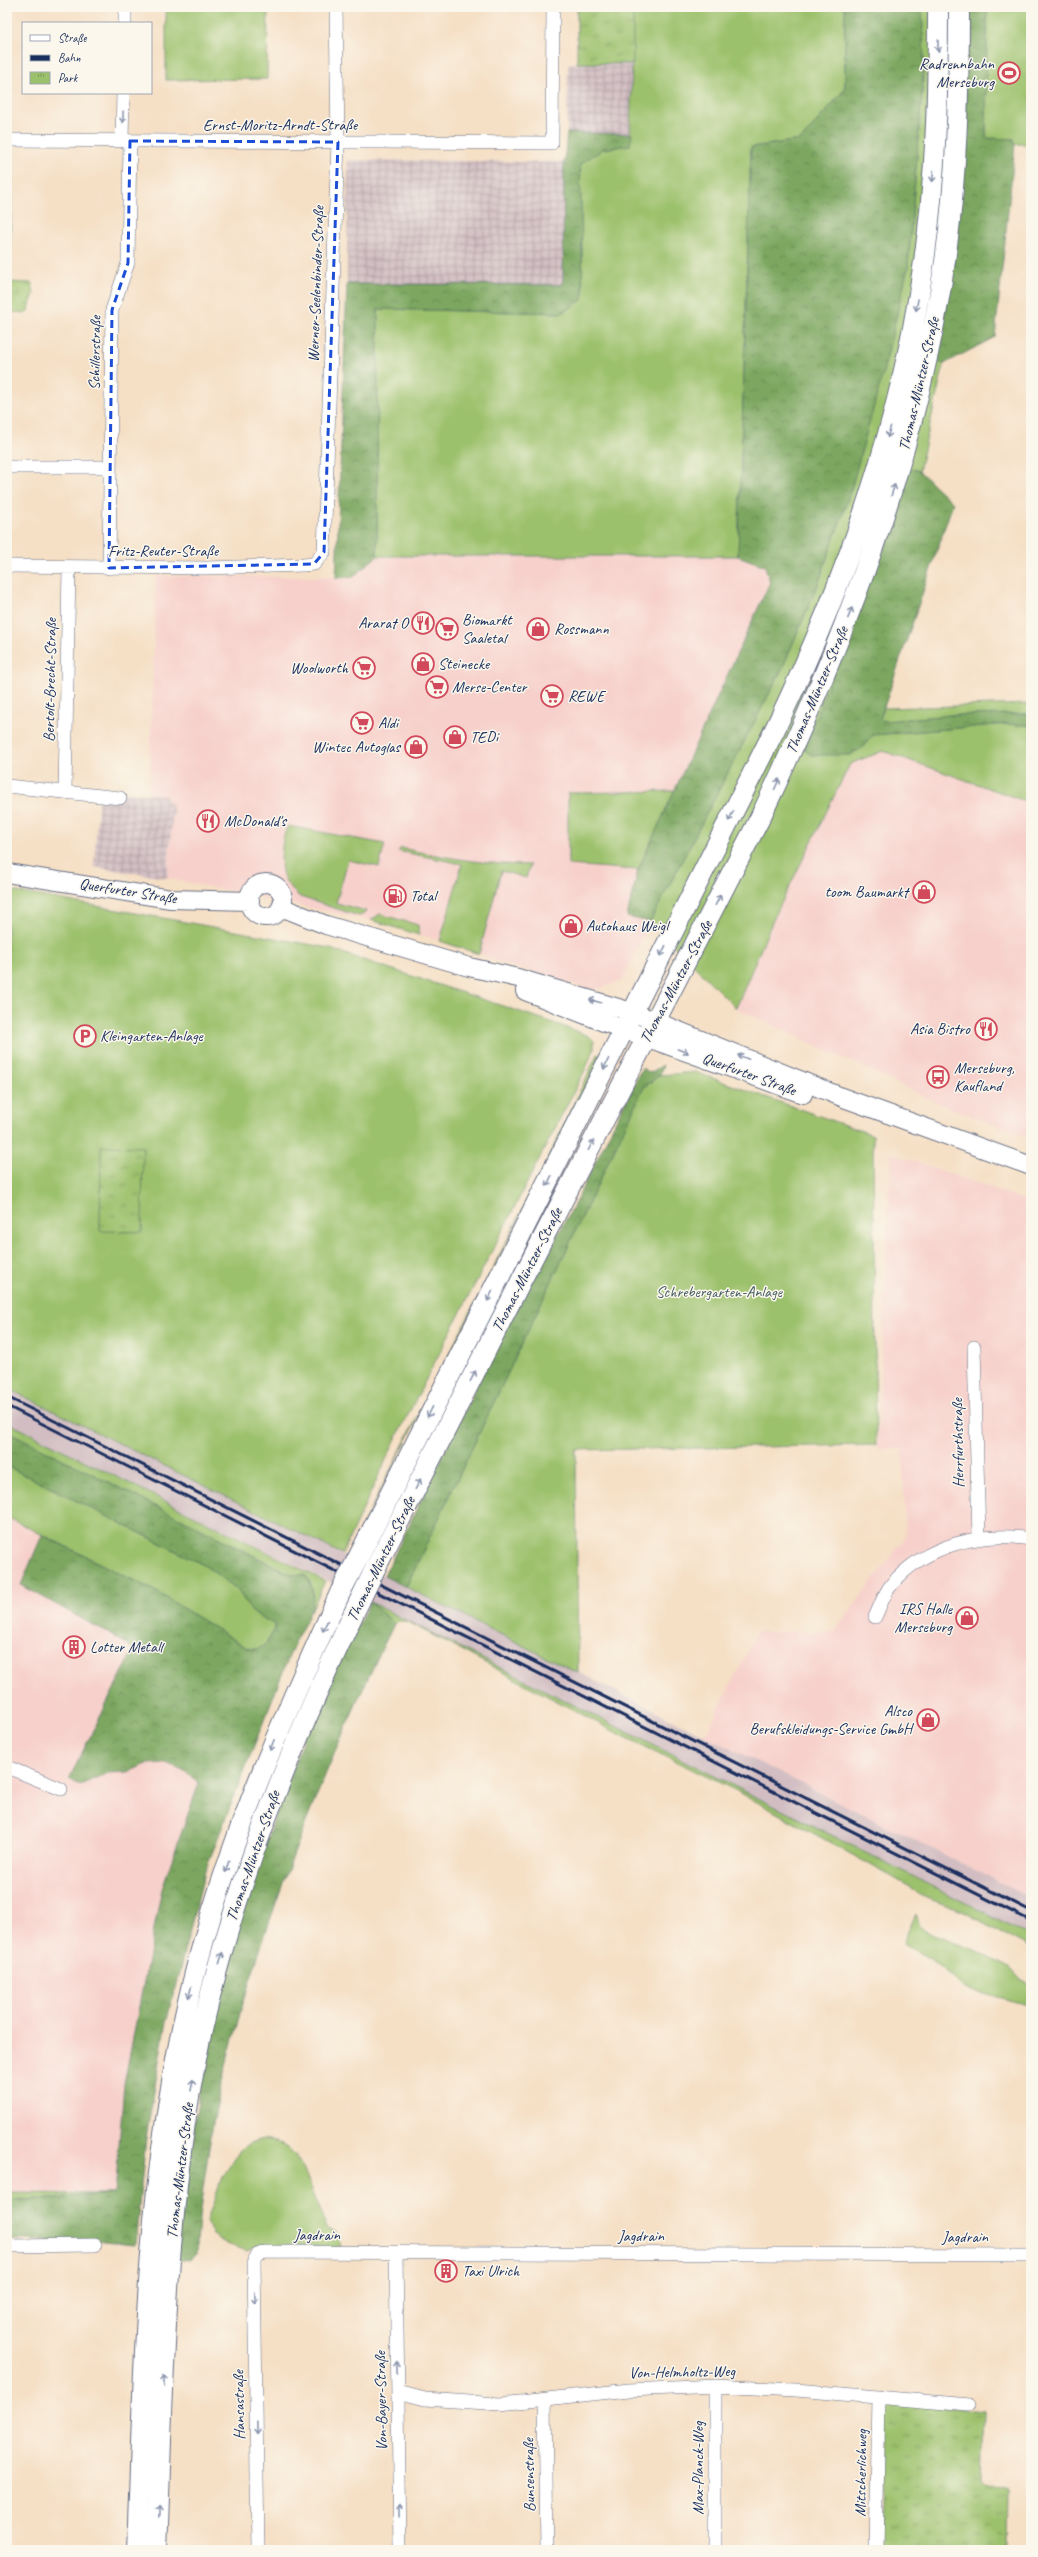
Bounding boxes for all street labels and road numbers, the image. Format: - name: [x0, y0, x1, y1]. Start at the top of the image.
- street label: Ernst-Moritz-Arndt-Straße: [203, 115, 359, 135]
- street label: Werner-Seelenbinder-Straße: [303, 204, 329, 362]
- street label: Schillerstraße: [84, 314, 106, 390]
- street label: Thomas-Müntzer-Straße: [894, 314, 944, 453]
- street label: Fritz-Reuter-Straße: [108, 541, 220, 561]
- street label: Bertolt-Brecht-Straße: [39, 616, 61, 742]
- street label: Thomas-Müntzer-Straße: [781, 622, 854, 757]
- street label: Querfurter Straße: [78, 873, 180, 909]
- street label: Thomas-Müntzer-Straße: [635, 915, 718, 1047]
- street label: Querfurter Straße: [699, 1048, 800, 1101]
- street label: Thomas-Müntzer-Straße: [487, 1203, 568, 1335]
- street label: Herrfurthstraße: [947, 1396, 969, 1488]
- street label: Thomas-Müntzer-Straße: [342, 1492, 421, 1625]
- street label: Thomas-Müntzer-Straße: [221, 1787, 285, 1924]
- street label: Thomas-Müntzer-Straße: [162, 2100, 198, 2240]
- street label: Jagdrain: [293, 2225, 341, 2245]
- street label: Jagdrain: [617, 2226, 665, 2246]
- street label: Jagdrain: [941, 2227, 989, 2247]
- street label: Von-Bayer-Straße: [370, 2349, 392, 2451]
- street label: Von-Helmholtz-Weg: [629, 2361, 736, 2383]
- street label: Hansastraße: [228, 2368, 250, 2440]
- street label: Max-Planck-Weg: [688, 2420, 708, 2515]
- street label: Mitscherlichweg: [850, 2428, 872, 2517]
- street label: Bunsenstraße: [518, 2436, 540, 2512]

